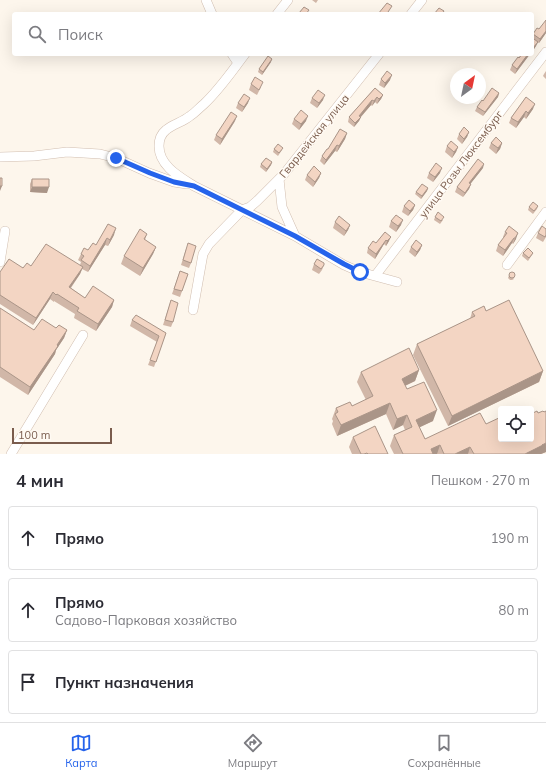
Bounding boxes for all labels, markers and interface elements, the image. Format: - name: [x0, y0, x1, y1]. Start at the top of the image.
- search box: [12, 12, 534, 56]
- icon: search: [26, 23, 48, 45]
- text: Поиск: [58, 25, 103, 44]
- north arrow: [450, 68, 486, 104]
- street label: Гвардейская улица: [276, 91, 352, 181]
- street label: улица Розы Люксембург: [416, 107, 506, 220]
- route end: [107, 149, 125, 167]
- route start: [351, 263, 369, 281]
- map controls: [498, 406, 534, 442]
- button: locate: [498, 406, 534, 442]
- scale bar: [12, 426, 112, 445]
- text: 100 m: [18, 428, 50, 442]
- text: 4 мин: [16, 470, 64, 491]
- text: Пешком · 270 m: [431, 472, 530, 488]
- icon: ahead: [17, 527, 39, 549]
- text: Прямо: [55, 529, 104, 548]
- text: 190 m: [491, 530, 529, 546]
- text: Прямо: [55, 593, 104, 612]
- icon: ahead: [17, 599, 39, 621]
- text: 80 m: [499, 602, 529, 618]
- text: Садово-Парковая хозяйство: [55, 612, 237, 628]
- icon: arrive: [17, 671, 39, 693]
- text: Пункт назначения: [55, 673, 194, 692]
- tab: Карта: [65, 732, 98, 770]
- tab: Маршрут: [228, 732, 277, 770]
- tab: Сохранённые: [408, 732, 481, 770]

